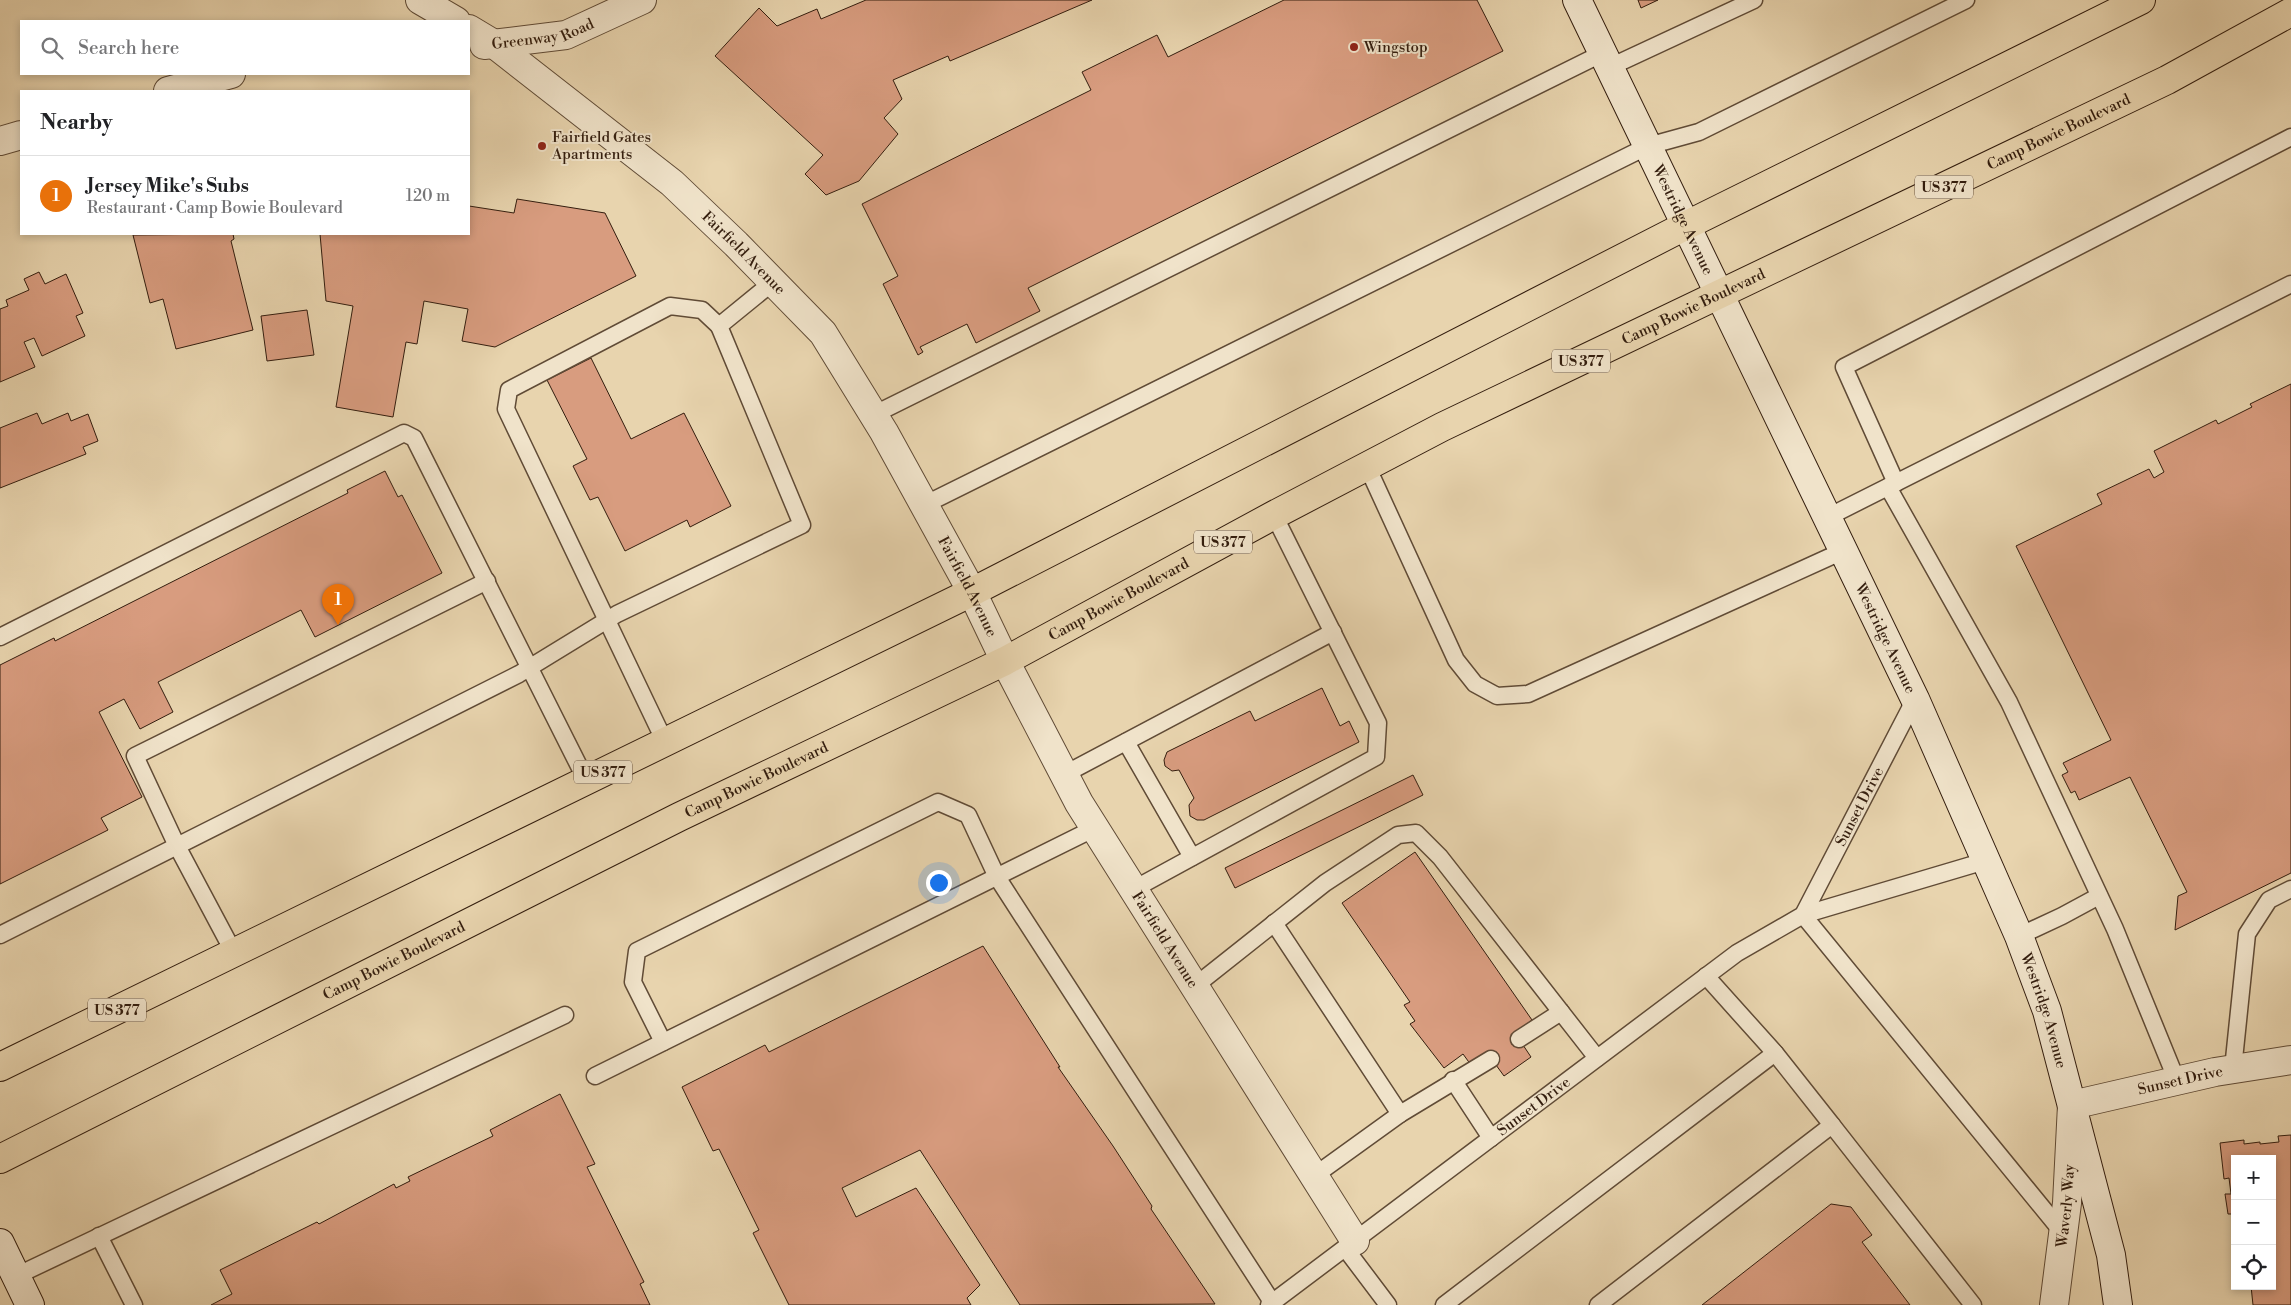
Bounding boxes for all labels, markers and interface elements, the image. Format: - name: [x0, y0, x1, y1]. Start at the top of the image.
- street label: Greenway Road: [491, 14, 598, 54]
- search box: [20, 20, 470, 75]
- icon: search: [38, 34, 66, 62]
- text: Search here: [78, 36, 179, 60]
- place label: Wingstop: [1363, 38, 1428, 57]
- marker: Wingstop: [1348, 41, 1360, 53]
- street label: Camp Bowie Boulevard: [1984, 90, 2134, 175]
- text: Nearby: [40, 110, 113, 136]
- place label: Fairfield Gates Apartments: [551, 128, 651, 164]
- marker: Fairfield Gates Apartments: [536, 140, 548, 152]
- street label: Westridge Avenue: [1648, 161, 1717, 278]
- text: Jersey Mike's Subs: [87, 174, 249, 198]
- road number: US 377: [1915, 176, 1973, 198]
- text: 1: [52, 186, 60, 206]
- text: 120 m: [406, 186, 450, 206]
- text: Restaurant · Camp Bowie Boulevard: [87, 198, 343, 218]
- street label: Fairfield Avenue: [697, 207, 789, 299]
- street label: Camp Bowie Boulevard: [1619, 265, 1769, 350]
- road number: US 377: [1552, 350, 1610, 372]
- road number: US 377: [1194, 530, 1252, 554]
- street label: Fairfield Avenue: [933, 533, 1001, 640]
- street label: Camp Bowie Boulevard: [1045, 554, 1193, 646]
- street label: Westridge Avenue: [1850, 579, 1920, 697]
- pin: 1: [322, 584, 354, 625]
- street label: Camp Bowie Boulevard: [682, 738, 832, 823]
- road number: US 377: [574, 760, 632, 784]
- street label: Sunset Drive: [1831, 764, 1888, 850]
- your location: [926, 870, 952, 896]
- street label: Fairfield Avenue: [1127, 888, 1202, 992]
- street label: Camp Bowie Boulevard: [320, 917, 469, 1005]
- street label: Westridge Avenue: [2016, 949, 2071, 1070]
- road number: US 377: [88, 998, 146, 1022]
- street label: Sunset Drive: [2136, 1062, 2224, 1100]
- street label: Sunset Drive: [1493, 1073, 1574, 1140]
- map controls: [2231, 1155, 2276, 1290]
- button: +: [2231, 1155, 2276, 1200]
- street label: Waverly Way: [2052, 1163, 2079, 1249]
- button: −: [2231, 1200, 2276, 1245]
- button: locate: [2231, 1245, 2276, 1290]

